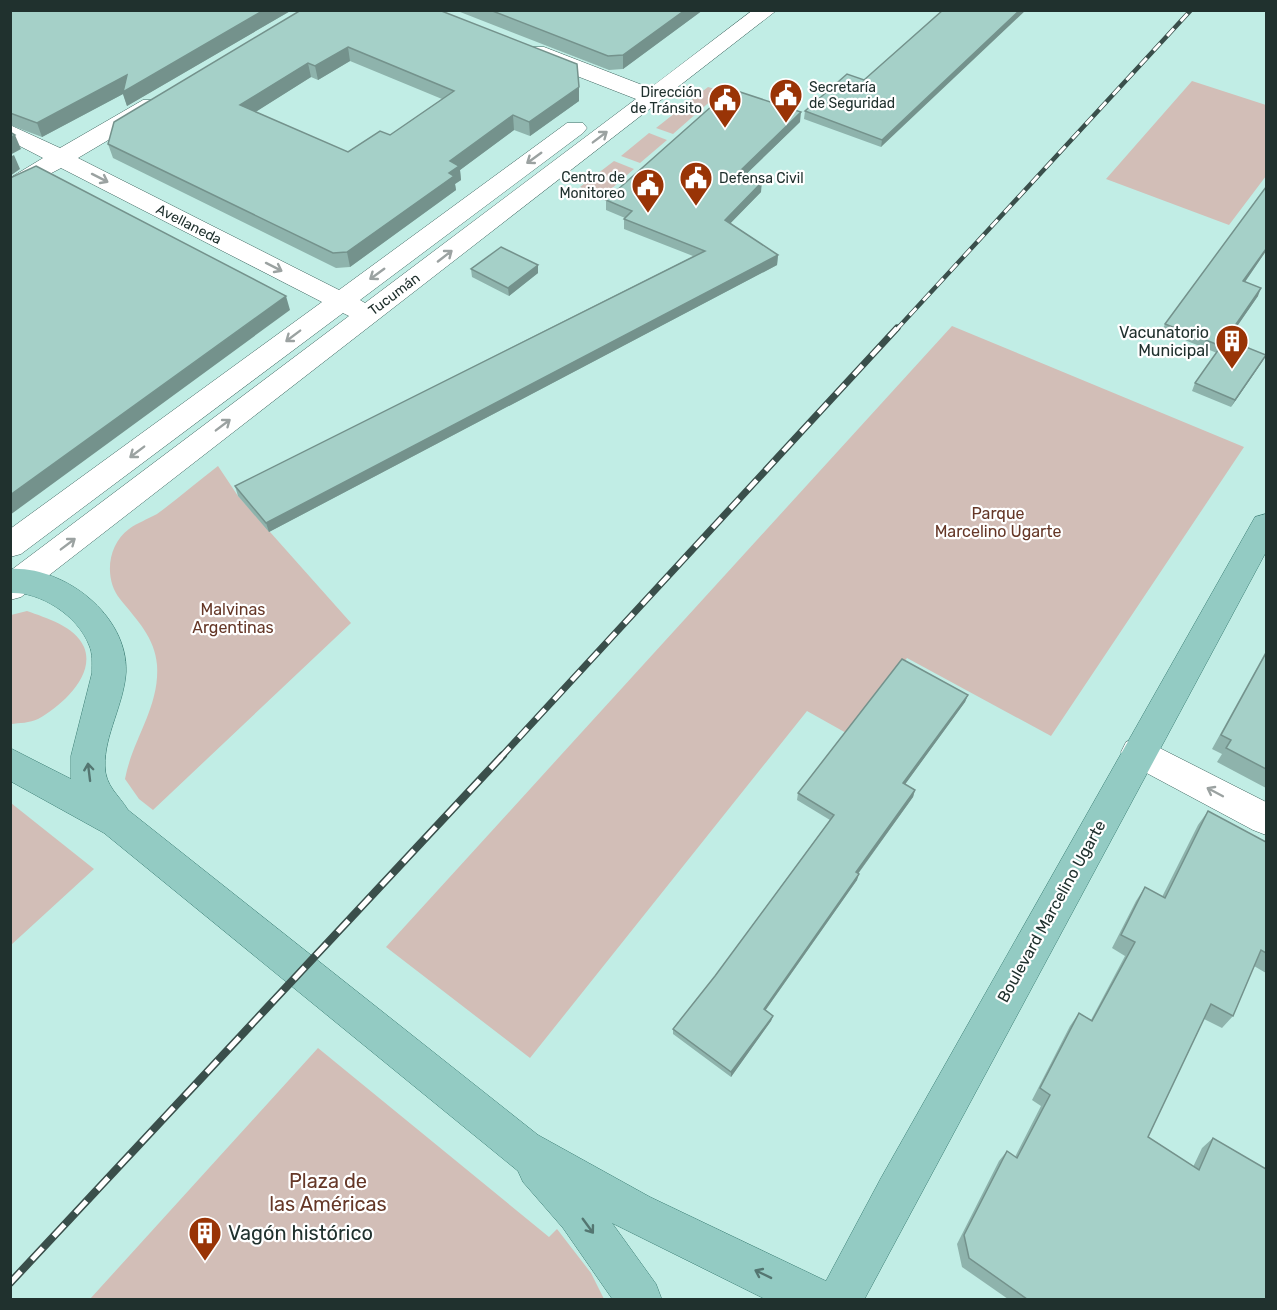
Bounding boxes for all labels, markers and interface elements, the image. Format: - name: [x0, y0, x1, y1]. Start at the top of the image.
- public building icon: Secretaría de Seguridad: [768, 77, 804, 124]
- place label: Secretaría de Seguridad: [809, 79, 895, 112]
- public building icon: Dirección de Tránsito: [707, 82, 743, 129]
- place label: Dirección de Tránsito: [630, 84, 702, 117]
- one-way arrow: [591, 131, 607, 144]
- one-way arrow: [527, 152, 543, 164]
- public building icon: Defensa Civil: [678, 160, 714, 207]
- public building icon: Centro de Monitoreo: [630, 167, 666, 214]
- place label: Centro de Monitoreo: [559, 169, 625, 202]
- place label: Defensa Civil: [719, 170, 804, 187]
- one-way arrow: [90, 173, 108, 185]
- street label: Avellaneda: [153, 201, 224, 248]
- one-way arrow: [437, 249, 453, 262]
- one-way arrow: [264, 262, 282, 273]
- one-way arrow: [370, 267, 386, 280]
- street label: Tucumán: [365, 269, 423, 319]
- place label: Vacunatorio Municipal: [1119, 323, 1209, 360]
- building icon: Vacunatorio Municipal: [1214, 323, 1250, 370]
- one-way arrow: [286, 329, 302, 342]
- one-way arrow: [215, 419, 231, 432]
- one-way arrow: [129, 445, 145, 458]
- park label: Parque Marcelino Ugarte: [935, 504, 1061, 541]
- one-way arrow: [60, 537, 76, 550]
- park label: Malvinas Argentinas: [192, 600, 274, 637]
- one-way arrow: [83, 763, 94, 782]
- one-way arrow: [1206, 786, 1224, 797]
- street label: Boulevard Marcelino Ugarte: [993, 817, 1110, 1006]
- park label: Plaza de las Américas: [269, 1169, 387, 1216]
- building icon: Vagón histórico: [187, 1215, 223, 1262]
- one-way arrow: [582, 1218, 594, 1234]
- place label: Vagón histórico: [228, 1221, 373, 1245]
- one-way arrow: [755, 1267, 773, 1279]

